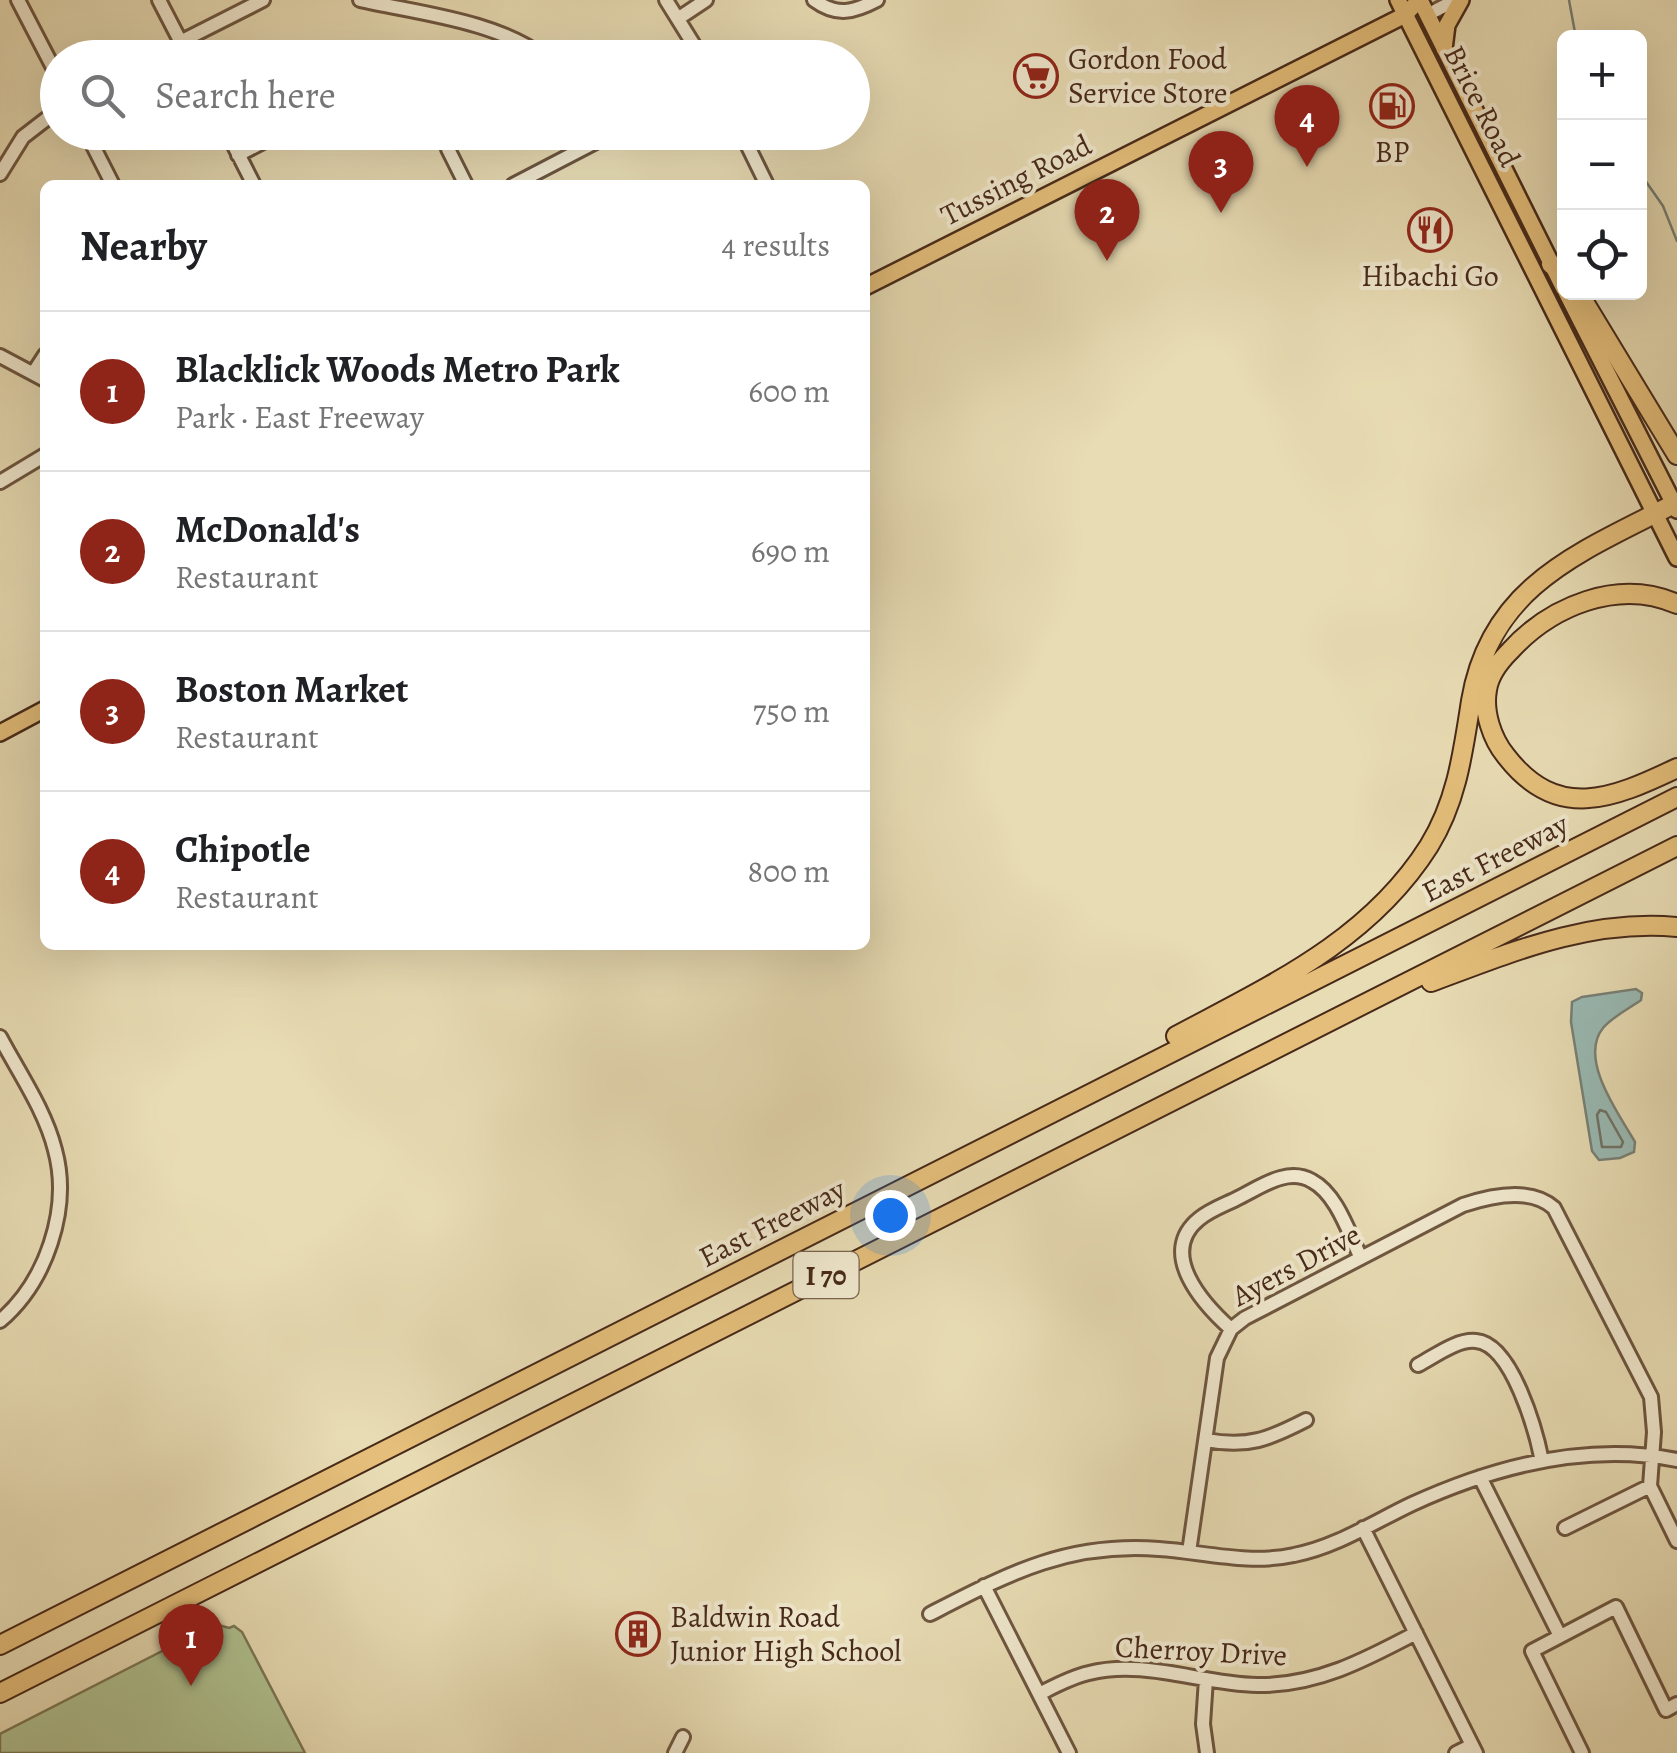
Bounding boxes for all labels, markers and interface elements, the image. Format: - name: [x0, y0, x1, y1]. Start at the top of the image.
- map controls: [1557, 30, 1647, 300]
- button: +: [1557, 30, 1647, 120]
- street label: Brice Road: [1434, 38, 1530, 175]
- place label: Gordon Food Service Store: [1068, 39, 1228, 113]
- search box: [40, 40, 870, 150]
- supermarket icon: Gordon Food Service Store: [1013, 53, 1059, 99]
- icon: search: [75, 68, 130, 123]
- text: Search here: [155, 69, 336, 121]
- fuel station icon: BP: [1369, 83, 1415, 129]
- pin: 4: [1274, 84, 1340, 167]
- button: −: [1557, 120, 1647, 210]
- street label: Tussing Road: [934, 125, 1099, 235]
- pin: 3: [1188, 130, 1254, 213]
- place label: BP: [1375, 132, 1409, 172]
- pin: 2: [1074, 178, 1140, 261]
- restaurant icon: Hibachi Go: [1407, 207, 1453, 253]
- button: locate: [1557, 210, 1647, 300]
- text: Nearby: [80, 217, 207, 274]
- text: 4 results: [721, 223, 830, 267]
- place label: Hibachi Go: [1361, 256, 1499, 296]
- text: Blacklick Woods Metro Park: [175, 343, 620, 395]
- text: 1: [107, 369, 118, 413]
- text: 600 m: [748, 369, 830, 413]
- text: Park · East Freeway: [175, 395, 424, 439]
- text: McDonald's: [175, 503, 360, 555]
- text: 2: [105, 529, 120, 573]
- text: 690 m: [751, 529, 830, 573]
- text: Restaurant: [175, 555, 319, 599]
- text: Boston Market: [175, 663, 408, 715]
- text: 3: [106, 689, 119, 733]
- text: 750 m: [753, 689, 830, 733]
- text: Restaurant: [175, 715, 319, 759]
- street label: East Freeway: [1415, 804, 1576, 912]
- text: Chipotle: [175, 823, 311, 875]
- text: 4: [105, 849, 120, 893]
- text: 800 m: [747, 849, 830, 893]
- text: Restaurant: [175, 875, 319, 919]
- street label: East Freeway: [692, 1169, 853, 1277]
- your location: [865, 1190, 916, 1241]
- street label: Ayers Drive: [1224, 1214, 1367, 1316]
- road number: I 70: [794, 1252, 858, 1298]
- place label: Baldwin Road Junior High School: [670, 1597, 901, 1671]
- pin: 1: [158, 1604, 224, 1686]
- building icon: Baldwin Road Junior High School: [615, 1611, 661, 1657]
- street label: Cherroy Drive: [1114, 1627, 1288, 1675]

